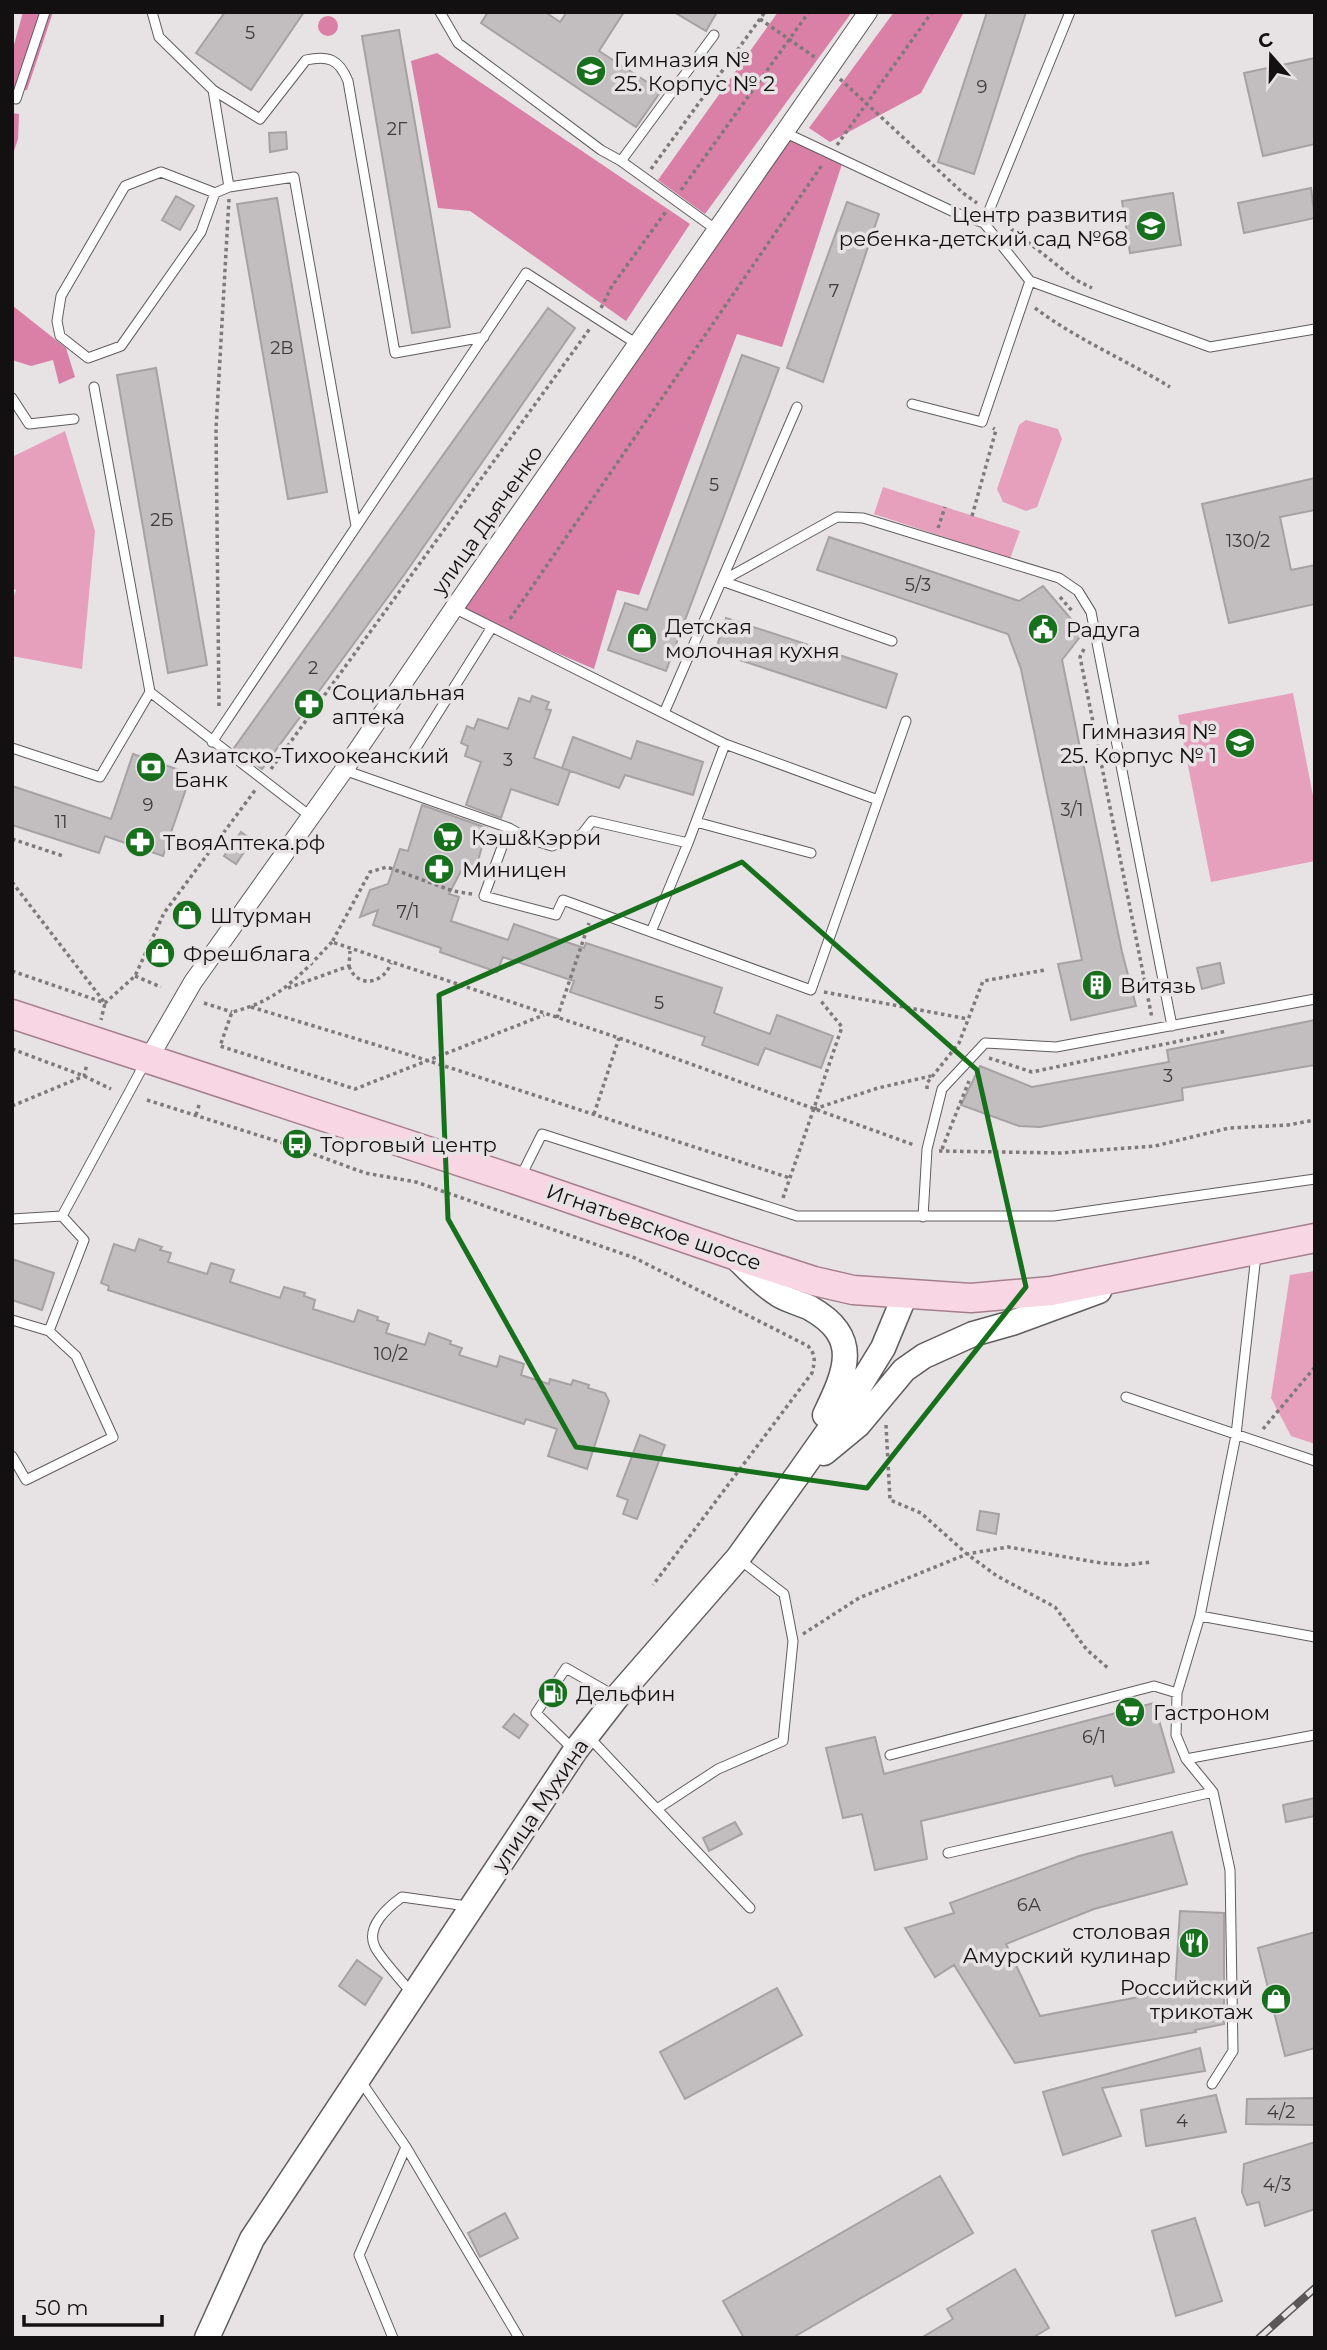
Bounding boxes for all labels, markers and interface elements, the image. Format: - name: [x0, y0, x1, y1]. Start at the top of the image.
- north arrow: [1236, 21, 1306, 91]
- house number: 5: [245, 22, 255, 44]
- text: С: [1255, 27, 1276, 54]
- place label: Гимназия № 25. Корпус № 2: [614, 47, 775, 96]
- school or university icon: Гимназия № 25. Корпус № 2: [574, 54, 608, 88]
- house number: 9: [977, 76, 988, 98]
- house number: 2Г: [387, 118, 408, 140]
- place label: Центр развития ребенка-детский сад №68: [839, 202, 1128, 251]
- school or university icon: Центр развития ребенка-детский сад №68: [1134, 209, 1168, 243]
- house number: 7: [829, 280, 839, 302]
- house number: 2В: [270, 337, 294, 359]
- street label: улица Дьяченко: [426, 441, 548, 600]
- house number: 5: [709, 474, 719, 496]
- house number: 2Б: [150, 509, 174, 531]
- house number: 130/2: [1226, 530, 1270, 552]
- house number: 5/3: [905, 574, 931, 596]
- public building icon: Радуга: [1026, 612, 1060, 646]
- place label: Детская молочная кухня: [665, 614, 840, 663]
- place label: Радуга: [1066, 617, 1140, 642]
- shop icon: Детская молочная кухня: [625, 621, 659, 655]
- house number: 2: [308, 657, 318, 679]
- place label: Социальная аптека: [332, 680, 465, 729]
- pharmacy icon: Социальная аптека: [292, 687, 326, 721]
- place label: Гимназия № 25. Корпус № 1: [1060, 719, 1217, 768]
- school or university icon: Гимназия № 25. Корпус № 1: [1223, 726, 1257, 760]
- place label: Азиатско-Тихоокеанский Банк: [174, 743, 449, 792]
- house number: 3: [503, 749, 513, 771]
- bank icon: Азиатско-Тихоокеанский Банк: [134, 750, 168, 784]
- house number: 9: [143, 794, 154, 816]
- house number: 3/1: [1060, 799, 1084, 821]
- house number: 11: [55, 811, 68, 833]
- supermarket icon: Кэш&Кэрри: [431, 820, 465, 854]
- pharmacy icon: ТвояАптека.рф: [123, 825, 157, 859]
- place label: Кэш&Кэрри: [471, 825, 601, 850]
- place label: ТвояАптека.рф: [163, 830, 325, 855]
- pharmacy icon: Миницен: [422, 852, 456, 886]
- place label: Миницен: [462, 857, 567, 882]
- shop icon: Штурман: [170, 898, 204, 932]
- house number: 7/1: [397, 901, 419, 923]
- place label: Штурман: [210, 903, 312, 928]
- shop icon: Фрешблага: [143, 936, 177, 970]
- place label: Фрешблага: [183, 941, 311, 966]
- building icon: Витязь: [1080, 968, 1114, 1002]
- place label: Витязь: [1120, 973, 1196, 998]
- house number: 5: [654, 992, 664, 1014]
- house number: 3: [1163, 1065, 1173, 1087]
- bus stop icon: Торговый центр: [280, 1127, 314, 1161]
- place label: Торговый центр: [320, 1132, 497, 1157]
- street label: Игнатьевское шоссе: [543, 1178, 765, 1276]
- house number: 10/2: [374, 1343, 408, 1365]
- fuel station icon: Дельфин: [536, 1676, 570, 1710]
- place label: Дельфин: [576, 1681, 675, 1706]
- supermarket icon: Гастроном: [1113, 1695, 1147, 1729]
- place label: Гастроном: [1153, 1700, 1270, 1725]
- house number: 6/1: [1082, 1726, 1106, 1748]
- street label: улица Мухина: [486, 1734, 594, 1877]
- house number: 6А: [1017, 1894, 1042, 1916]
- place label: столовая Амурский кулинар: [963, 1919, 1171, 1968]
- restaurant icon: столовая Амурский кулинар: [1177, 1926, 1211, 1960]
- place label: Российский трикотаж: [1120, 1975, 1253, 2024]
- shop icon: Российский трикотаж: [1259, 1982, 1293, 2016]
- house number: 4/2: [1267, 2101, 1295, 2123]
- house number: 4: [1176, 2110, 1188, 2132]
- house number: 4/3: [1263, 2174, 1291, 2196]
- scale bar: [24, 2284, 163, 2328]
- text: 50 m: [35, 2295, 89, 2320]

